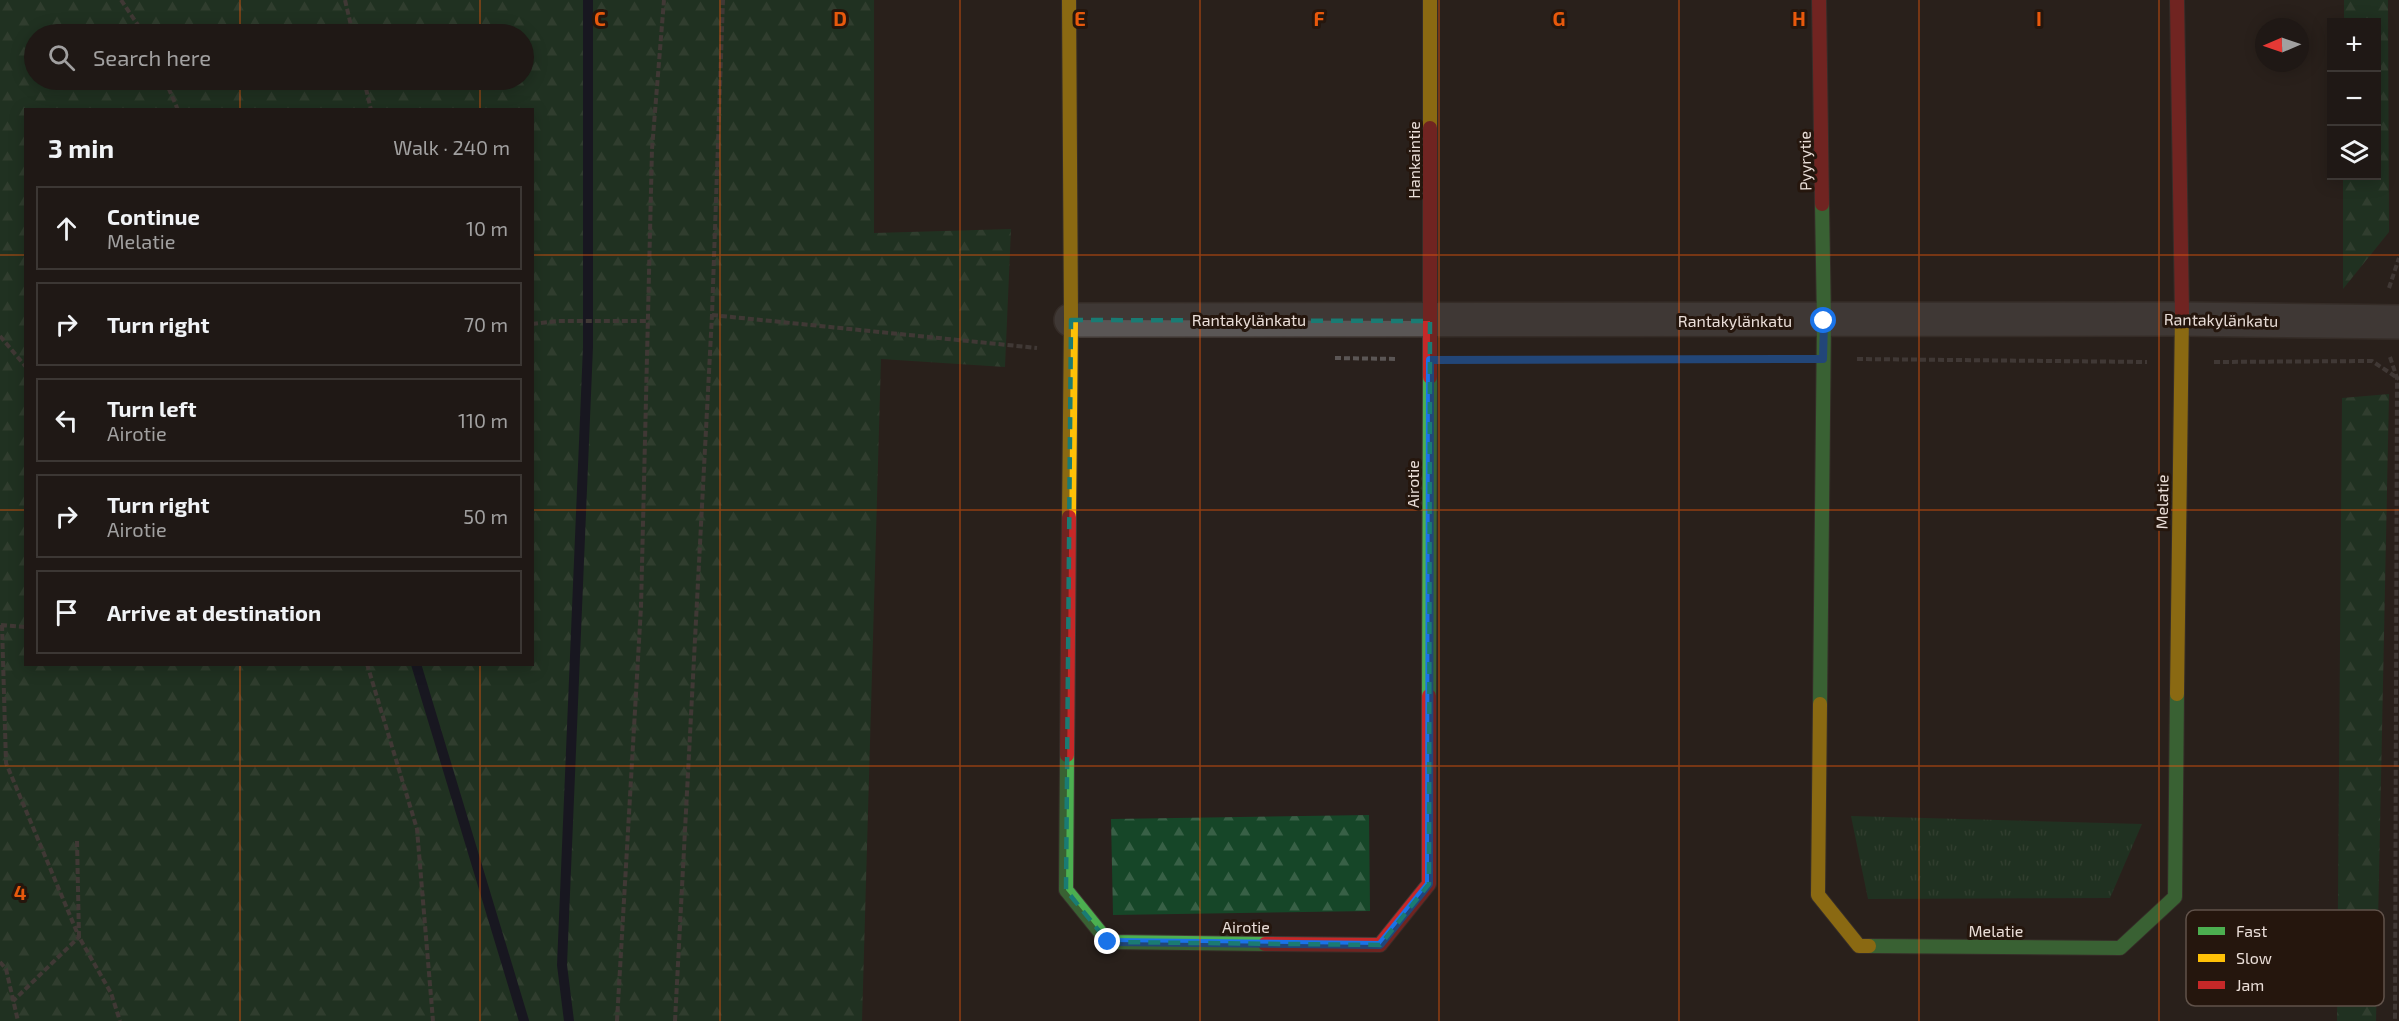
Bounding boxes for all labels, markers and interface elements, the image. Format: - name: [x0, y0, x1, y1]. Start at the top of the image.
- text: C: [594, 6, 606, 30]
- text: D: [833, 6, 847, 30]
- text: E: [1074, 6, 1086, 30]
- text: F: [1313, 6, 1325, 30]
- text: G: [1553, 6, 1565, 30]
- text: H: [1792, 6, 1806, 30]
- text: I: [2036, 6, 2042, 30]
- north arrow: [2255, 18, 2309, 72]
- map controls: [2327, 18, 2381, 180]
- button: +: [2327, 18, 2381, 72]
- search box: [24, 24, 534, 90]
- icon: search: [45, 41, 78, 74]
- text: Search here: [93, 44, 211, 70]
- button: −: [2327, 72, 2381, 126]
- street label: Hankaintie: [1404, 121, 1423, 199]
- button: layers: [2327, 126, 2381, 180]
- street label: Pyyrytie: [1794, 131, 1815, 191]
- text: 3 min: [48, 132, 114, 163]
- text: Walk · 240 m: [393, 135, 510, 159]
- text: Continue: [107, 203, 200, 229]
- icon: ahead: [50, 212, 83, 245]
- text: 10 m: [466, 216, 508, 240]
- text: Melatie: [107, 229, 176, 253]
- route start: [1810, 307, 1836, 333]
- icon: right: [50, 308, 83, 341]
- street label: Rantakylänkatu: [2164, 309, 2278, 330]
- street label: Rantakylänkatu: [1192, 310, 1306, 329]
- text: Turn right: [107, 311, 209, 337]
- street label: Rantakylänkatu: [1678, 311, 1792, 330]
- text: 70 m: [464, 312, 508, 336]
- text: Turn left: [107, 395, 196, 421]
- icon: left: [50, 404, 83, 437]
- text: 110 m: [458, 408, 508, 432]
- text: Airotie: [107, 421, 167, 445]
- street label: Airotie: [1403, 460, 1422, 508]
- street label: Melatie: [2152, 474, 2171, 530]
- text: Turn right: [107, 491, 209, 517]
- icon: right: [50, 500, 83, 533]
- text: 50 m: [463, 504, 508, 528]
- text: Airotie: [107, 517, 167, 541]
- icon: arrive: [50, 596, 83, 629]
- text: Arrive at destination: [107, 599, 321, 625]
- text: 4: [14, 880, 27, 904]
- legend: [2186, 910, 2384, 1006]
- street label: Airotie: [1222, 917, 1270, 936]
- street label: Melatie: [1969, 921, 2023, 940]
- text: Fast: [2236, 921, 2267, 940]
- route end: [1094, 928, 1120, 954]
- text: Slow: [2236, 948, 2272, 967]
- text: Jam: [2236, 975, 2264, 994]

